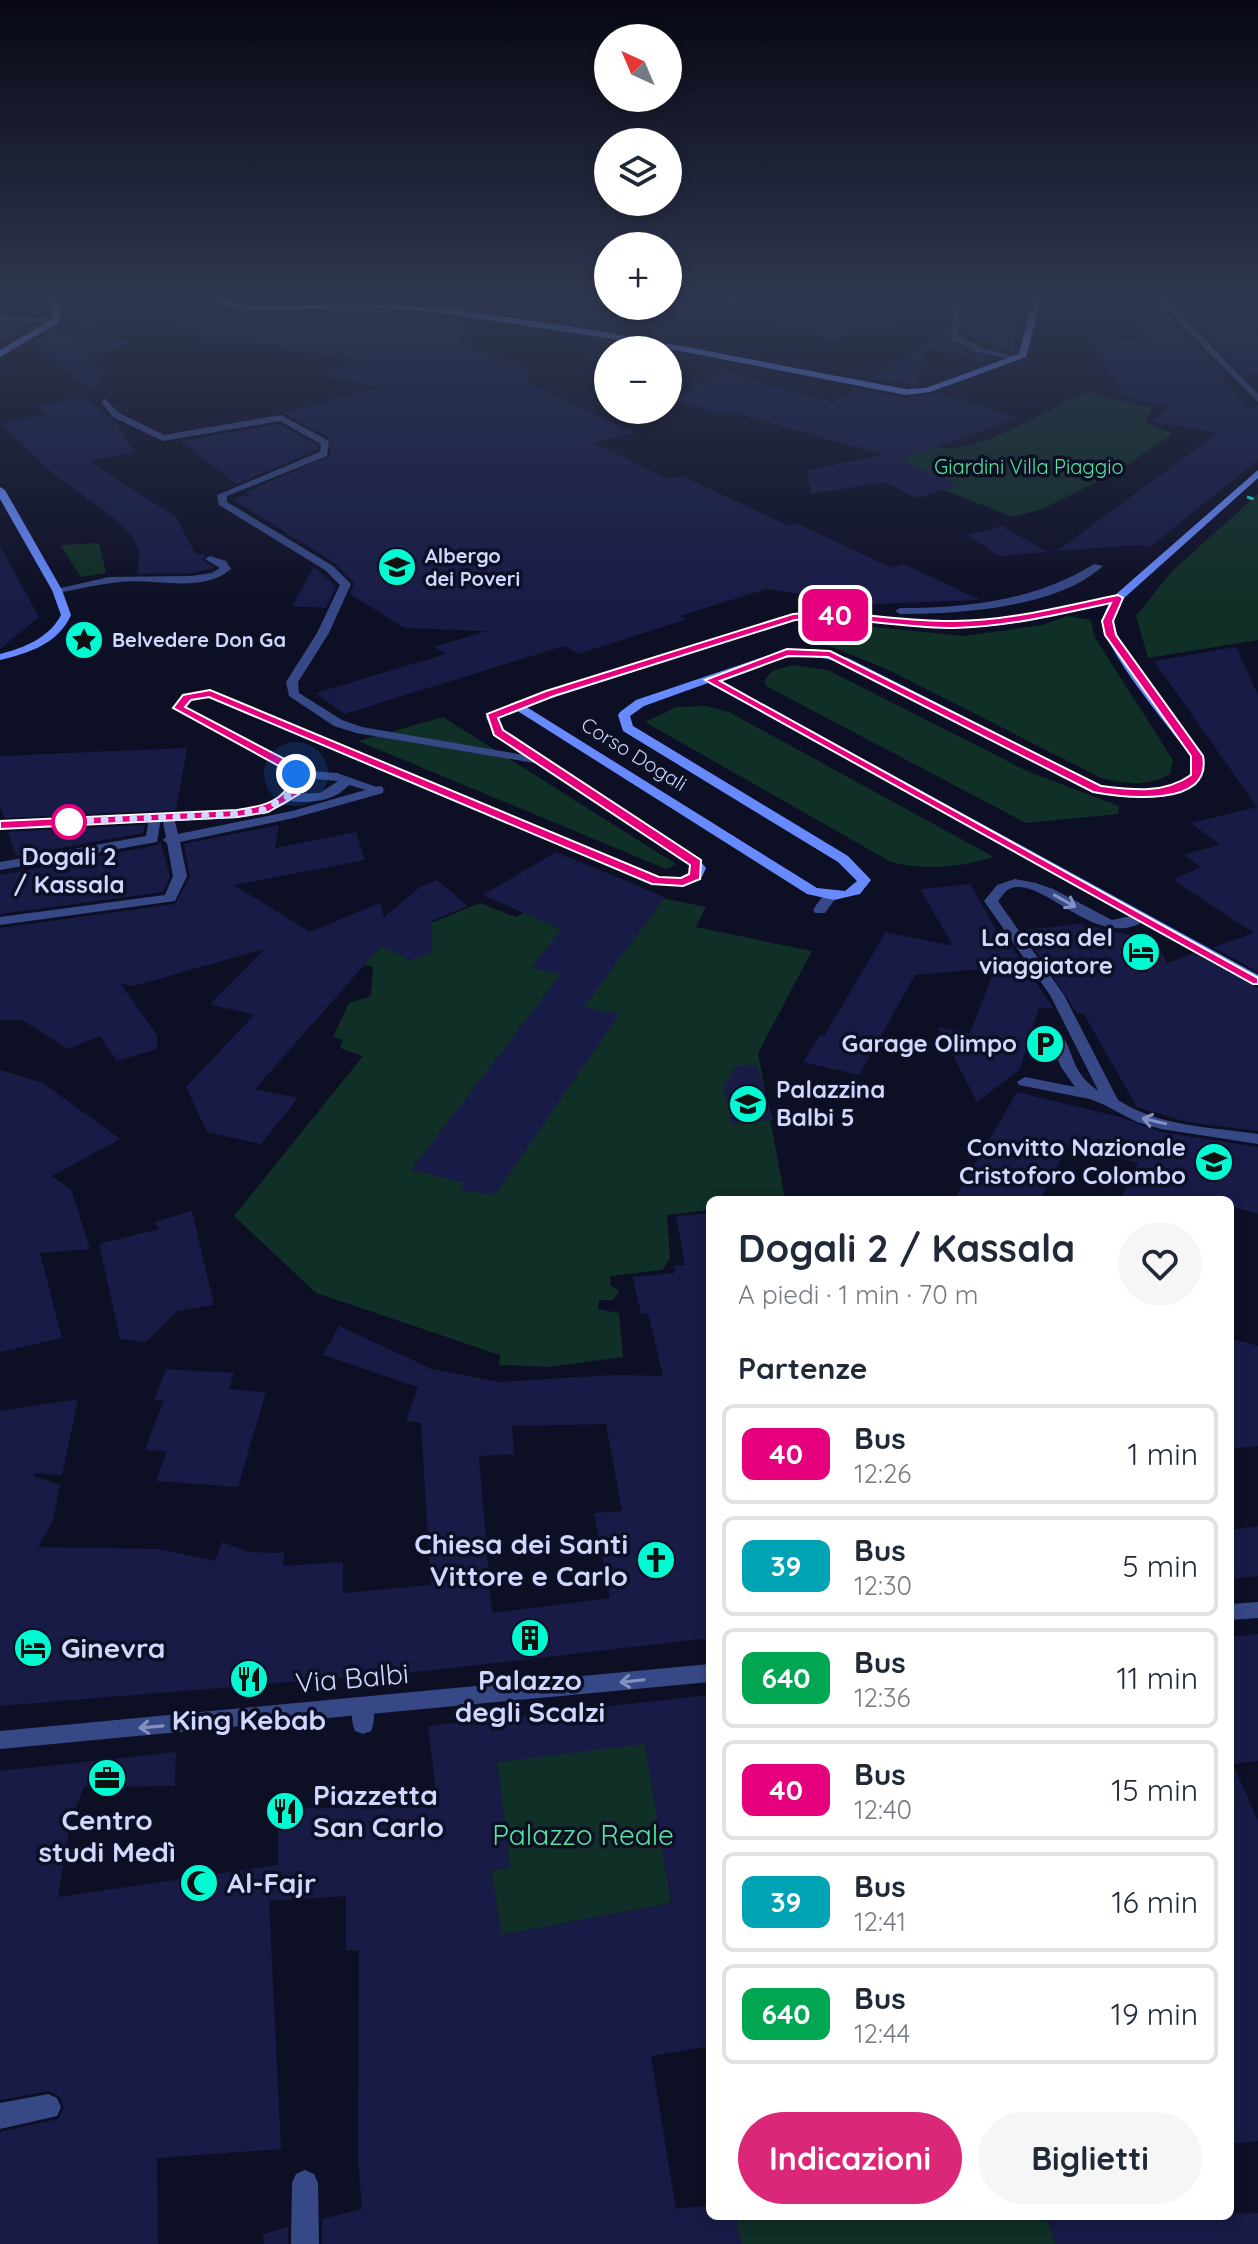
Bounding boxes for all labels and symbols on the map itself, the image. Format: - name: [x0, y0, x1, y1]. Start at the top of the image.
- north arrow: [594, 24, 682, 112]
- park label: Giardini Villa Piaggio: [934, 454, 1124, 479]
- place label: Albergo dei Poveri: [425, 543, 520, 591]
- school or university icon: Albergo dei Poveri: [376, 546, 418, 588]
- line badge: 40: [799, 589, 871, 641]
- place icon: Belvedere Don Ga: [63, 619, 105, 661]
- place label: Belvedere Don Ga: [112, 627, 286, 652]
- street label: Corso Dogali: [577, 711, 692, 796]
- your location: [276, 754, 316, 794]
- marker: Dogali 2 / Kassala: [52, 805, 86, 839]
- place label: Dogali 2 / Kassala: [13, 841, 125, 899]
- one-way arrow: [1053, 893, 1076, 909]
- place label: La casa del viaggiatore: [979, 922, 1113, 980]
- hotel icon: La casa del viaggiatore: [1120, 931, 1162, 973]
- parking icon: Garage Olimpo: [1024, 1023, 1066, 1065]
- place label: Garage Olimpo: [841, 1028, 1017, 1058]
- place label: Palazzina Balbi 5: [776, 1074, 885, 1132]
- school or university icon: Palazzina Balbi 5: [727, 1083, 769, 1125]
- one-way arrow: [1141, 1113, 1167, 1128]
- place label: Convitto Nazionale Cristoforo Colombo: [959, 1132, 1186, 1190]
- school or university icon: Convitto Nazionale Cristoforo Colombo: [1193, 1141, 1235, 1183]
- place label: Chiesa dei Santi Vittore e Carlo: [414, 1526, 628, 1593]
- church icon: Chiesa dei Santi Vittore e Carlo: [635, 1539, 677, 1581]
- building icon: Palazzo degli Scalzi: [509, 1617, 551, 1659]
- hotel icon: Ginevra: [12, 1627, 54, 1669]
- place label: Ginevra: [61, 1630, 165, 1665]
- street label: Via Balbi: [294, 1655, 410, 1700]
- restaurant icon: King Kebab: [228, 1658, 270, 1700]
- place label: Palazzo degli Scalzi: [455, 1662, 605, 1729]
- one-way arrow: [619, 1674, 646, 1689]
- place label: King Kebab: [172, 1702, 326, 1737]
- one-way arrow: [138, 1719, 164, 1734]
- office icon: Centro studi Medì: [86, 1757, 128, 1799]
- place label: Piazzetta San Carlo: [313, 1777, 444, 1844]
- restaurant icon: Piazzetta San Carlo: [264, 1790, 306, 1832]
- place label: Centro studi Medì: [38, 1802, 176, 1869]
- park label: Palazzo Reale: [492, 1817, 674, 1852]
- mosque icon: Al-Fajr: [178, 1862, 220, 1904]
- place label: Al-Fajr: [227, 1865, 316, 1900]

